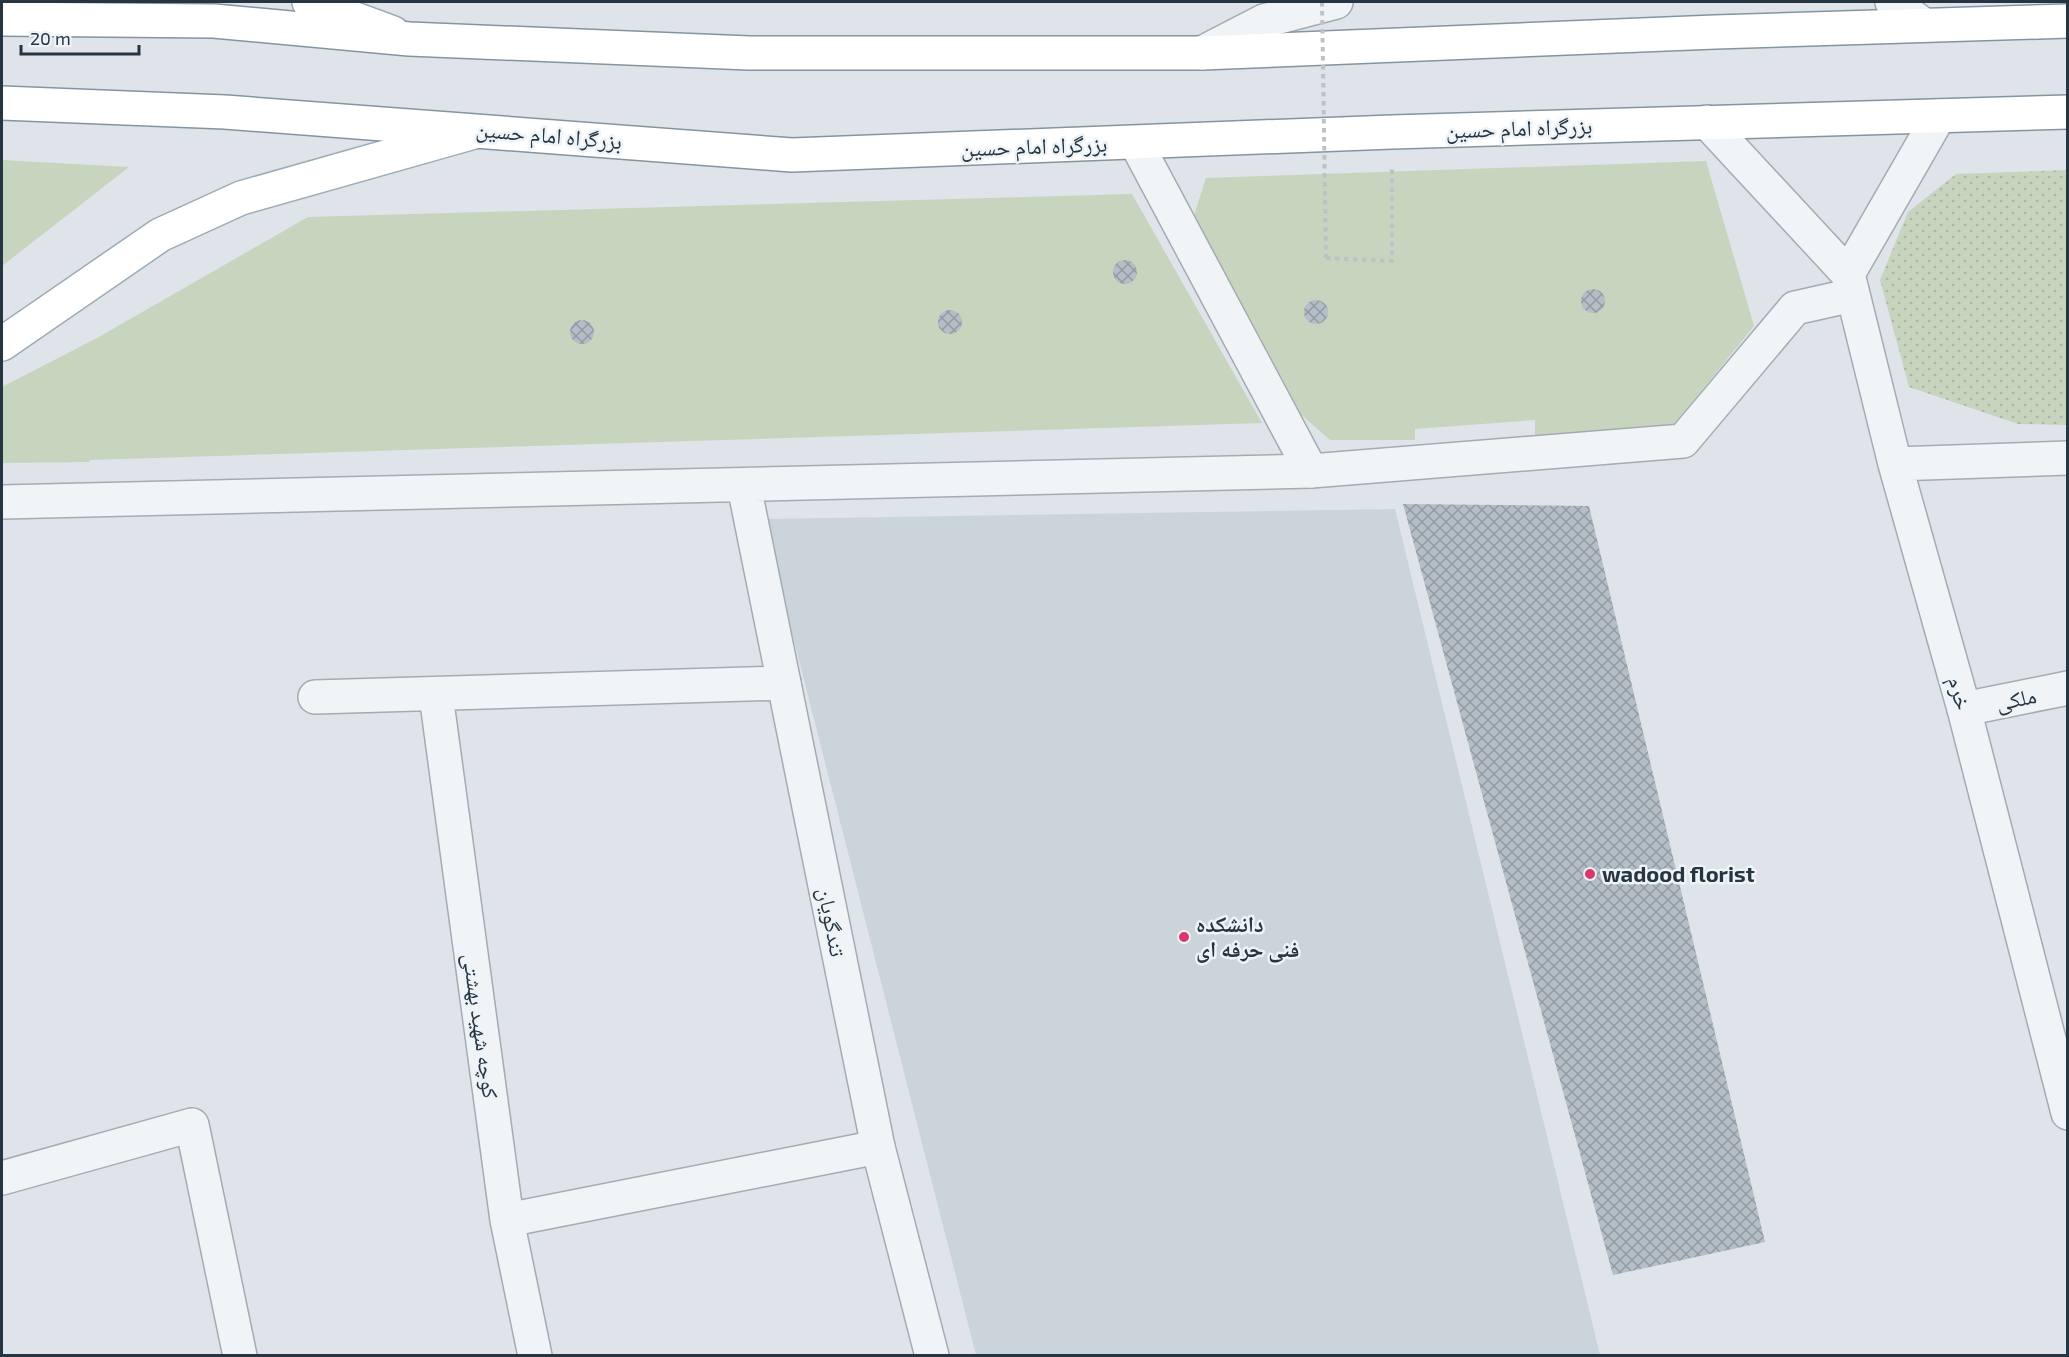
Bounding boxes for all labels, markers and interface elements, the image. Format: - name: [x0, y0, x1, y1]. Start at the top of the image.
- scale bar: [21, 18, 140, 56]
- text: 20 m: [30, 27, 71, 49]
- street label: بزرگراه امام حسین: [1445, 111, 1593, 146]
- street label: بزرگراه امام حسین: [475, 115, 623, 156]
- street label: بزرگراه امام حسین: [960, 129, 1108, 164]
- street label: خرم: [1941, 673, 1978, 713]
- street label: ملکی: [1993, 681, 2039, 717]
- place label: wadood florist: [1602, 860, 1755, 886]
- marker: wadood florist: [1583, 867, 1597, 881]
- street label: تندگویان: [812, 885, 853, 959]
- place label: دانشکده فنی حرفه ای: [1196, 910, 1299, 963]
- marker: دانشکده فنی حرفه ای: [1177, 930, 1191, 944]
- street label: کوچه شهید بهشتی: [457, 952, 505, 1100]

